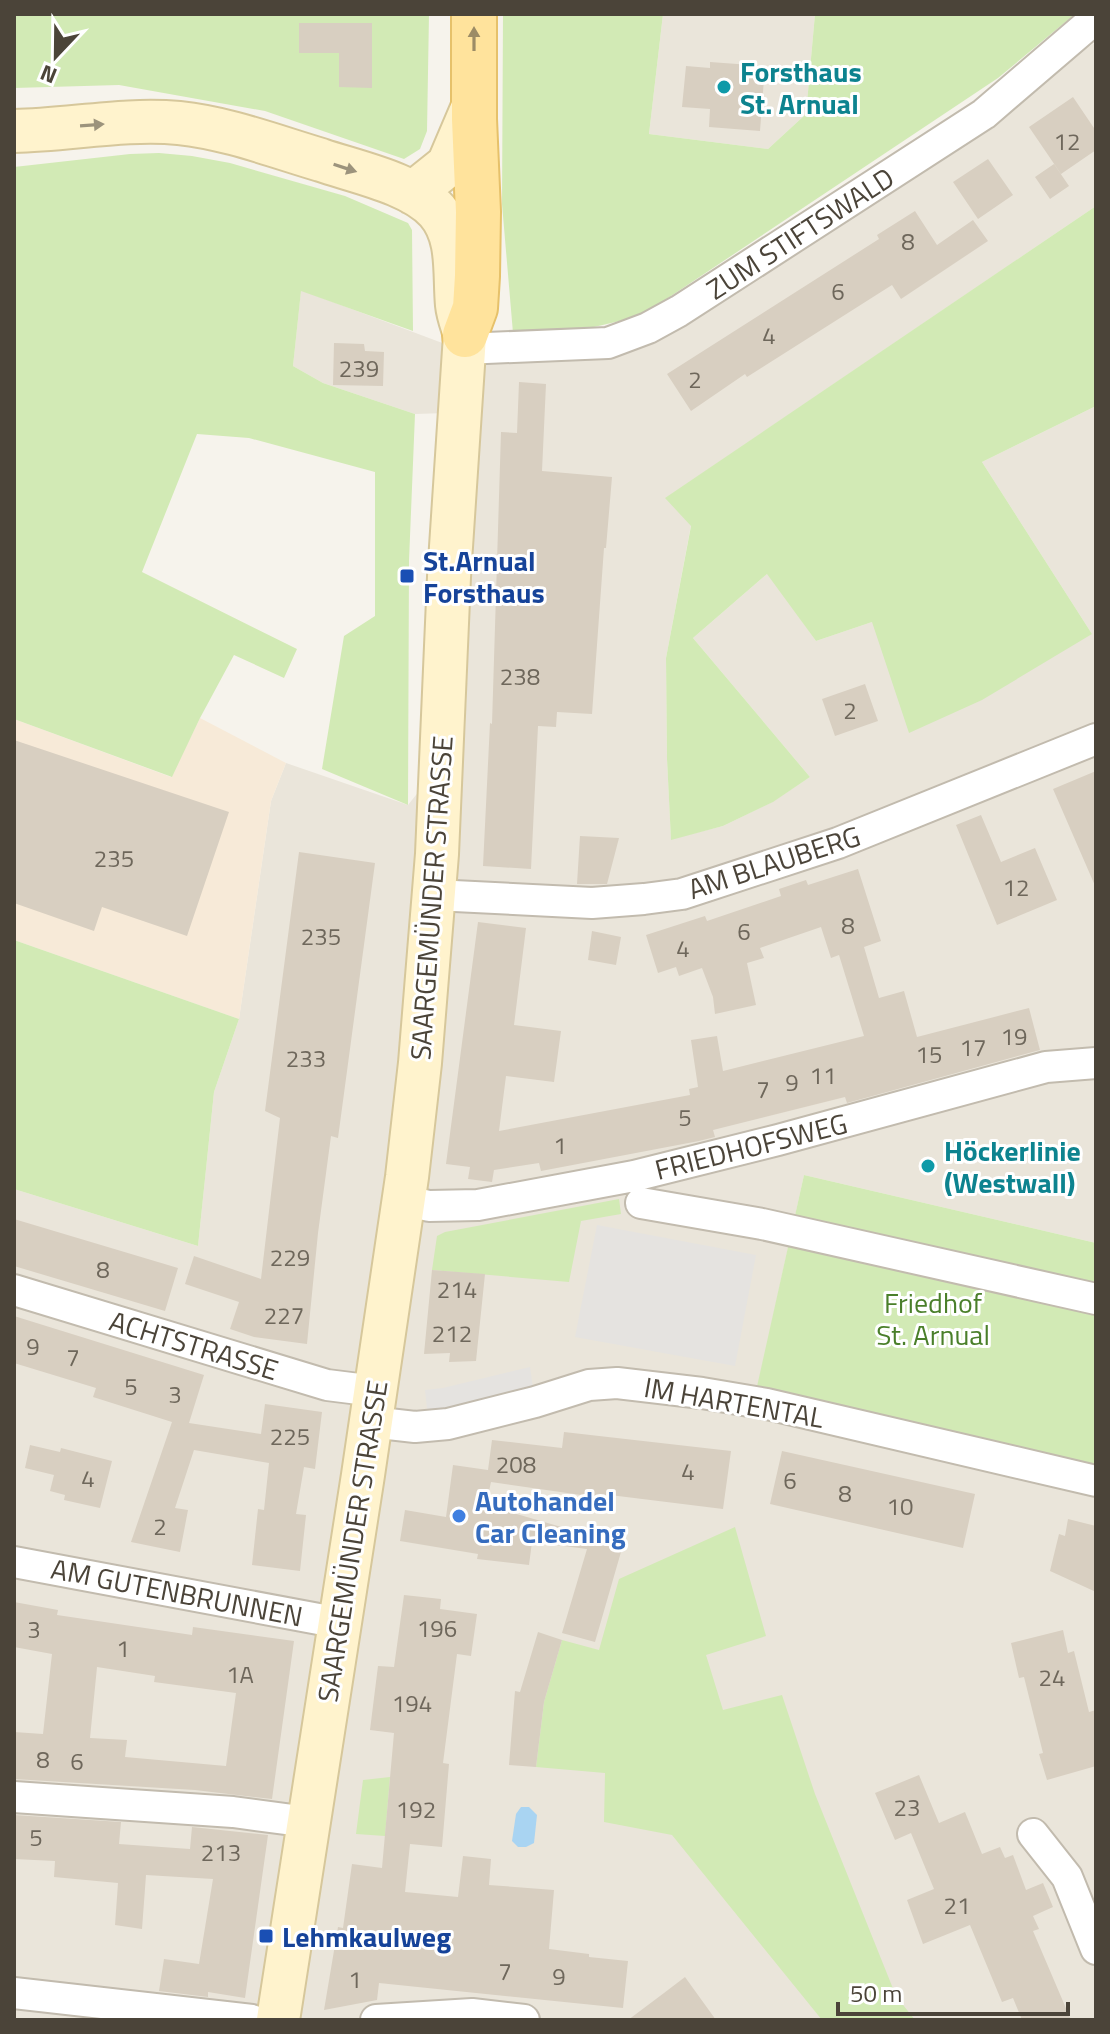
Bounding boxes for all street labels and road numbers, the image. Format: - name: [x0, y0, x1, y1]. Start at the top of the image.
- street label: ZUM STIFTSWALD: [698, 156, 902, 310]
- street label: SAARGEMÜNDER STRASSE: [398, 734, 464, 1062]
- street label: AM BLAUBERG: [682, 814, 866, 910]
- street label: FRIEDHOFSWEG: [650, 1101, 852, 1191]
- street label: ACHTSTRASSE: [104, 1299, 284, 1391]
- street label: IM HARTENTAL: [641, 1365, 828, 1439]
- street label: SAARGEMÜNDER STRASSE: [305, 1377, 399, 1705]
- street label: AM GUTENBRUNNEN: [47, 1547, 307, 1637]

